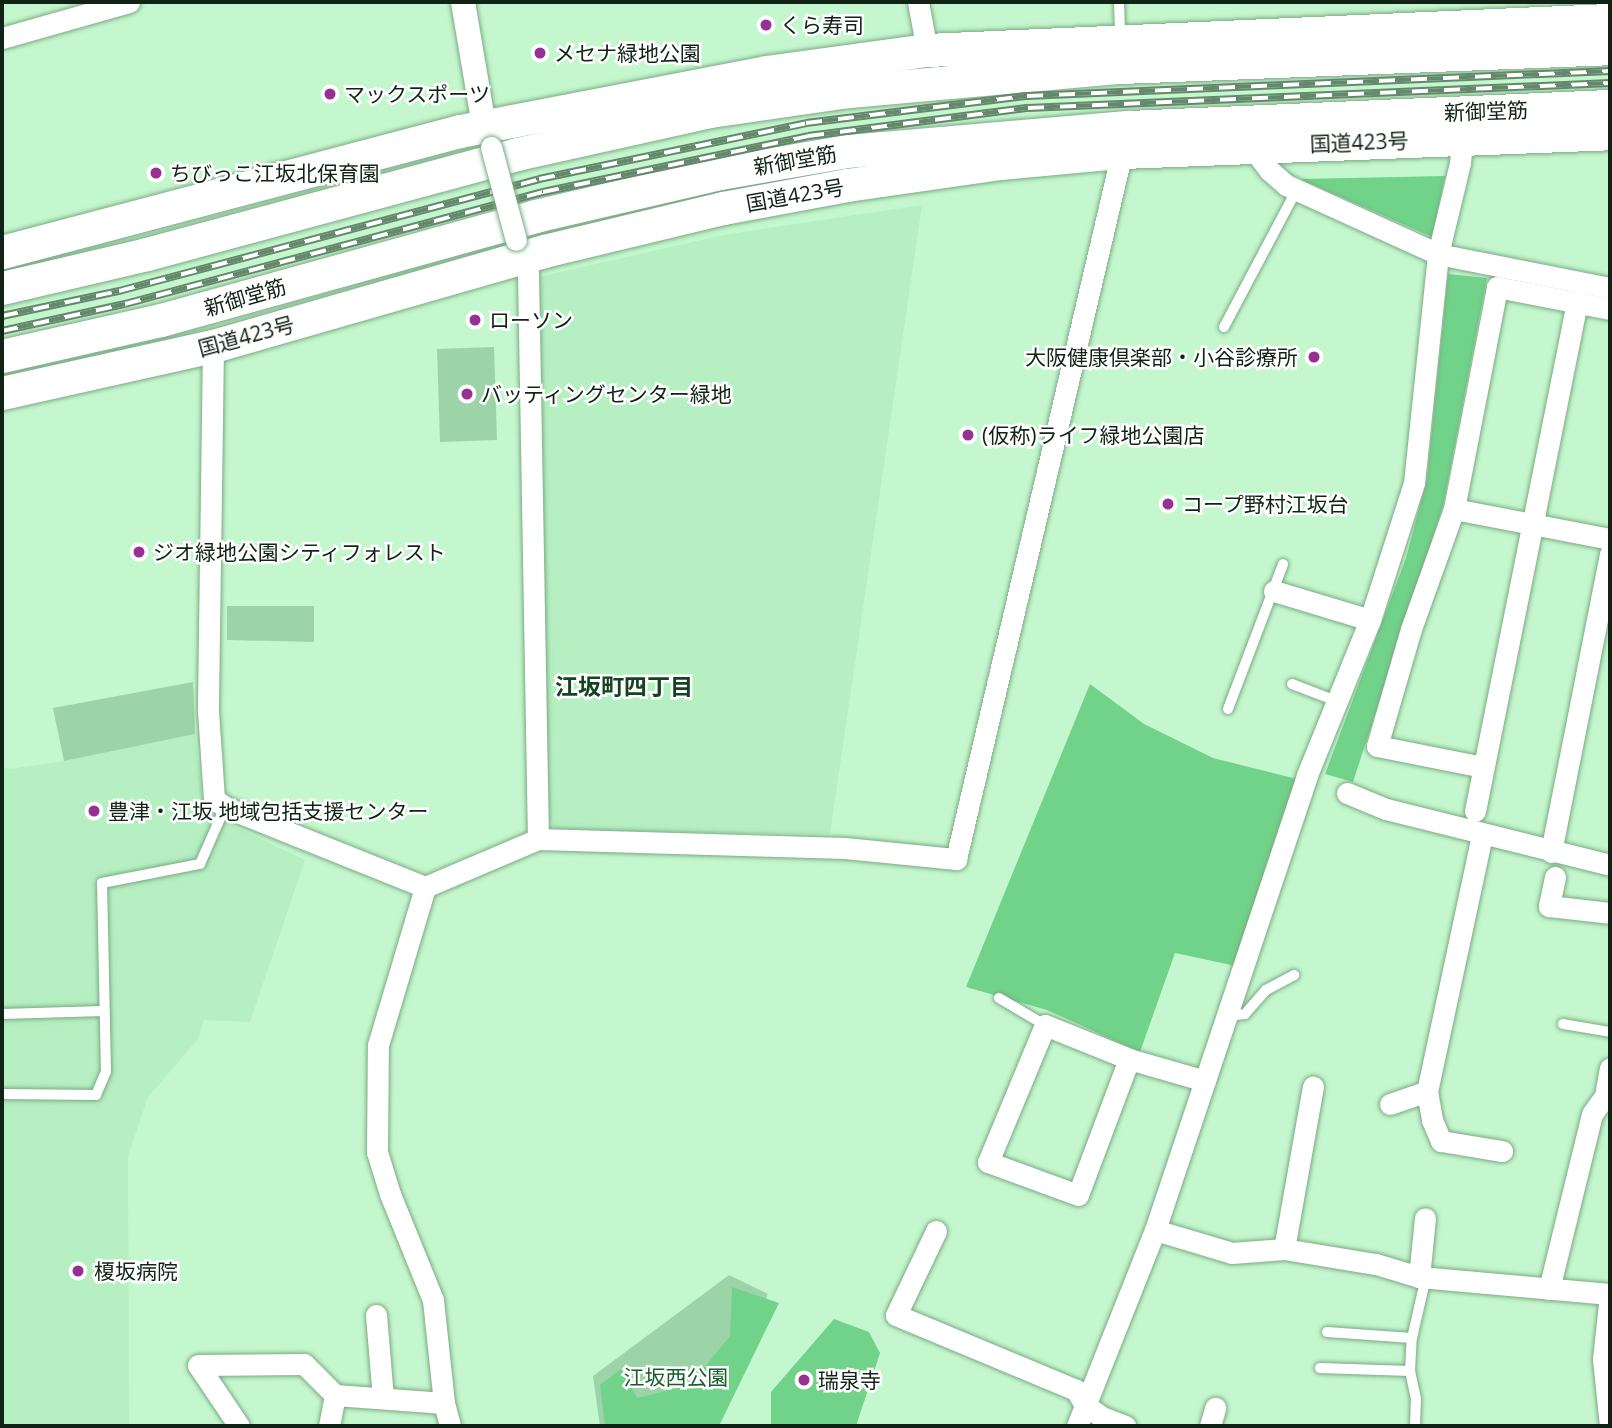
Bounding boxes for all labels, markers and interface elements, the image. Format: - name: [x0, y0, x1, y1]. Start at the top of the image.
- place label: くら寿司: [780, 12, 864, 38]
- marker: くら寿司: [758, 17, 774, 33]
- place label: メセナ緑地公園: [554, 40, 701, 66]
- marker: メセナ緑地公園: [532, 45, 548, 61]
- place label: マックスポーツ: [344, 81, 491, 107]
- marker: マックスポーツ: [322, 86, 338, 102]
- street label: 新御堂筋: [1444, 97, 1528, 125]
- street label: 国道423号: [1309, 128, 1409, 156]
- street label: 新御堂筋: [751, 140, 839, 180]
- place label: ちびっこ江坂北保育園: [170, 160, 380, 186]
- marker: ちびっこ江坂北保育園: [148, 165, 164, 181]
- street label: 国道423号: [744, 174, 846, 216]
- street label: 新御堂筋: [201, 273, 289, 321]
- place label: ローソン: [489, 307, 573, 333]
- street label: 国道423号: [195, 311, 297, 361]
- marker: ローソン: [467, 312, 483, 328]
- place label: 大阪健康倶楽部・小谷診療所: [1025, 344, 1298, 370]
- marker: 大阪健康倶楽部・小谷診療所: [1304, 347, 1324, 367]
- place label: バッティングセンター緑地: [481, 381, 733, 407]
- marker: バッティングセンター緑地: [459, 386, 475, 402]
- place label: (仮称)ライフ緑地公園店: [982, 422, 1204, 448]
- marker: (仮称)ライフ緑地公園店: [960, 427, 976, 443]
- place label: コープ野村江坂台: [1182, 491, 1350, 517]
- marker: コープ野村江坂台: [1160, 496, 1176, 512]
- place label: ジオ緑地公園シティフォレスト: [153, 539, 447, 565]
- marker: ジオ緑地公園シティフォレスト: [131, 544, 147, 560]
- district label: 江坂町四丁目: [555, 672, 693, 700]
- place label: 豊津・江坂 地域包括支援センター: [108, 798, 428, 824]
- marker: 豊津・江坂 地域包括支援センター: [86, 803, 102, 819]
- place label: 榎坂病院: [94, 1258, 178, 1284]
- marker: 榎坂病院: [68, 1261, 88, 1281]
- park label: 江坂西公園: [624, 1364, 728, 1390]
- place label: 瑞泉寺: [818, 1367, 881, 1393]
- marker: 瑞泉寺: [796, 1372, 812, 1388]

